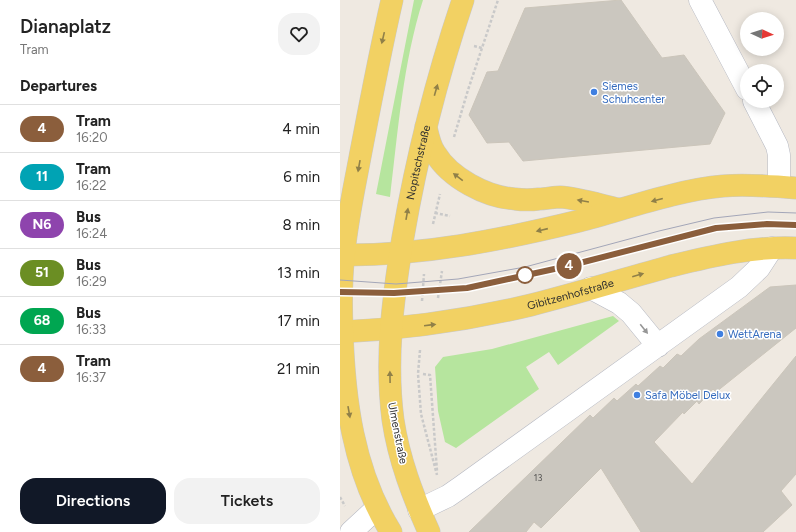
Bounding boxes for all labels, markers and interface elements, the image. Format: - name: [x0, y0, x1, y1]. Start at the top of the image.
- north arrow: [740, 12, 784, 56]
- map controls: [740, 12, 784, 108]
- button: heart: [278, 13, 320, 55]
- text: Dianaplatz: [20, 15, 111, 38]
- one-way arrow: [380, 32, 386, 44]
- text: Tram: [20, 42, 49, 57]
- button: locate: [740, 64, 784, 108]
- text: Departures: [20, 77, 97, 95]
- place label: Siemes Schuhcenter: [602, 80, 665, 106]
- one-way arrow: [433, 83, 439, 95]
- marker: Siemes Schuhcenter: [589, 87, 599, 97]
- text: Tram: [76, 112, 111, 130]
- text: 4: [38, 120, 46, 137]
- text: 4 min: [282, 120, 320, 138]
- street label: Nopitschstraße: [404, 124, 433, 201]
- text: 16:20: [76, 130, 108, 145]
- text: Tram: [76, 160, 111, 178]
- one-way arrow: [355, 160, 361, 172]
- text: 11: [36, 168, 48, 185]
- text: 6 min: [283, 168, 320, 186]
- one-way arrow: [453, 172, 464, 181]
- text: 16:22: [76, 178, 107, 193]
- one-way arrow: [651, 197, 664, 203]
- one-way arrow: [576, 198, 589, 204]
- text: Bus: [76, 208, 101, 226]
- one-way arrow: [404, 208, 410, 221]
- text: N6: [33, 216, 51, 233]
- text: 8 min: [282, 216, 320, 234]
- text: 16:24: [76, 226, 107, 241]
- one-way arrow: [536, 227, 548, 233]
- line badge: 4: [556, 253, 582, 279]
- text: Bus: [76, 256, 101, 274]
- text: 4: [565, 257, 573, 274]
- text: 51: [35, 264, 49, 281]
- text: 13 min: [277, 264, 320, 282]
- unlabelled marker: [516, 266, 534, 284]
- one-way arrow: [632, 272, 644, 278]
- text: 16:29: [76, 274, 107, 289]
- street label: Gibitzenhofstraße: [526, 277, 615, 313]
- text: Bus: [76, 304, 101, 322]
- text: 68: [34, 312, 50, 329]
- text: 17 min: [277, 312, 320, 330]
- text: 16:33: [76, 322, 106, 337]
- one-way arrow: [424, 322, 436, 328]
- one-way arrow: [639, 323, 648, 334]
- place label: WettArena: [728, 328, 781, 341]
- marker: WettArena: [715, 329, 725, 339]
- text: Tram: [76, 352, 111, 370]
- text: 4: [38, 360, 46, 377]
- text: 21 min: [277, 360, 320, 378]
- text: 16:37: [76, 370, 106, 385]
- one-way arrow: [387, 370, 393, 383]
- place label: Safa Möbel Delux: [645, 389, 731, 402]
- marker: Safa Möbel Delux: [632, 390, 642, 400]
- street label: Ulmenstraße: [385, 401, 410, 465]
- one-way arrow: [346, 406, 352, 418]
- house number: 13: [534, 472, 542, 483]
- button: Directions: [20, 478, 166, 524]
- button: Tickets: [174, 478, 320, 524]

